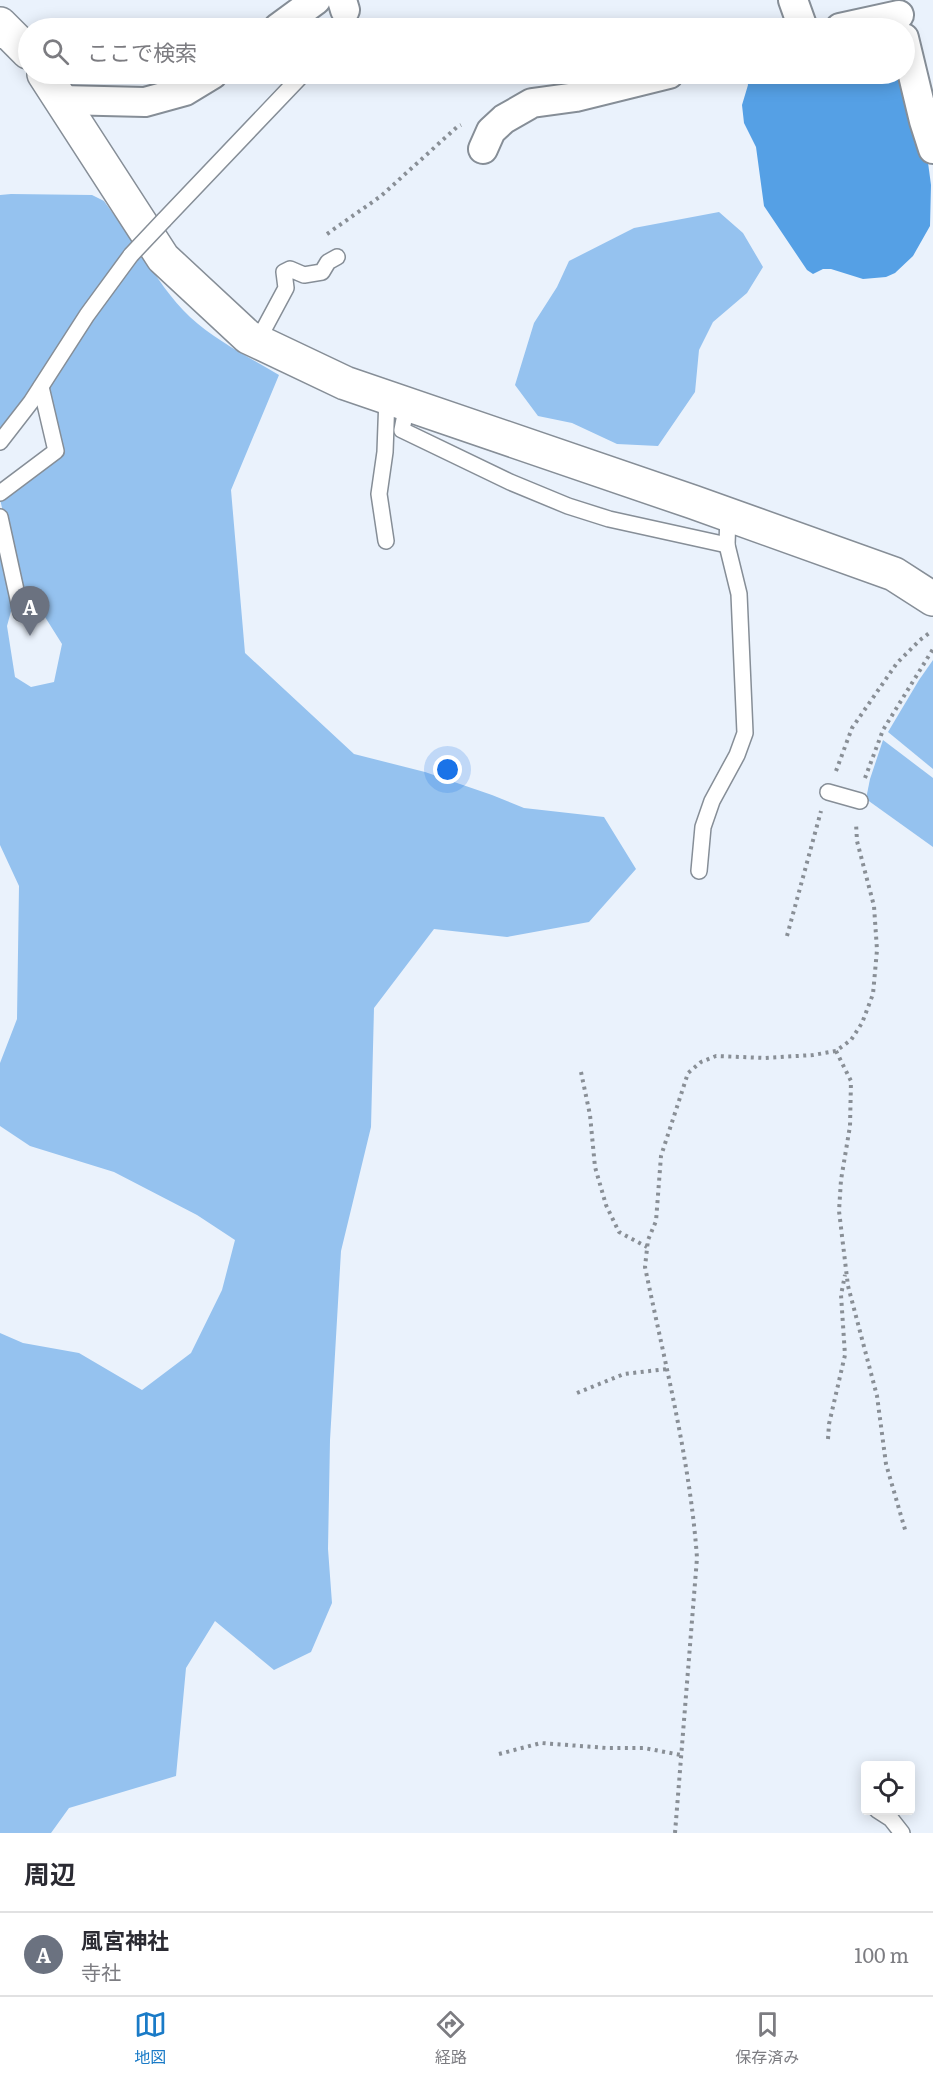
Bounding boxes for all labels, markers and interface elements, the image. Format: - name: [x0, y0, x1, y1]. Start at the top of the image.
- search box: [18, 18, 915, 84]
- icon: search: [39, 35, 72, 68]
- text: ここで検索: [87, 35, 197, 68]
- pin: A: [10, 586, 50, 636]
- your location: [433, 755, 462, 784]
- map controls: [861, 1761, 915, 1815]
- button: locate: [861, 1761, 915, 1815]
- text: 周辺: [24, 1853, 76, 1892]
- text: 風宮神社: [81, 1923, 169, 1956]
- text: A: [36, 1939, 51, 1969]
- text: 100 m: [854, 1939, 909, 1969]
- text: 寺社: [81, 1956, 121, 1986]
- tab: 地図: [134, 2008, 167, 2068]
- tab: 経路: [434, 2008, 467, 2068]
- tab: 保存済み: [735, 2008, 799, 2068]

